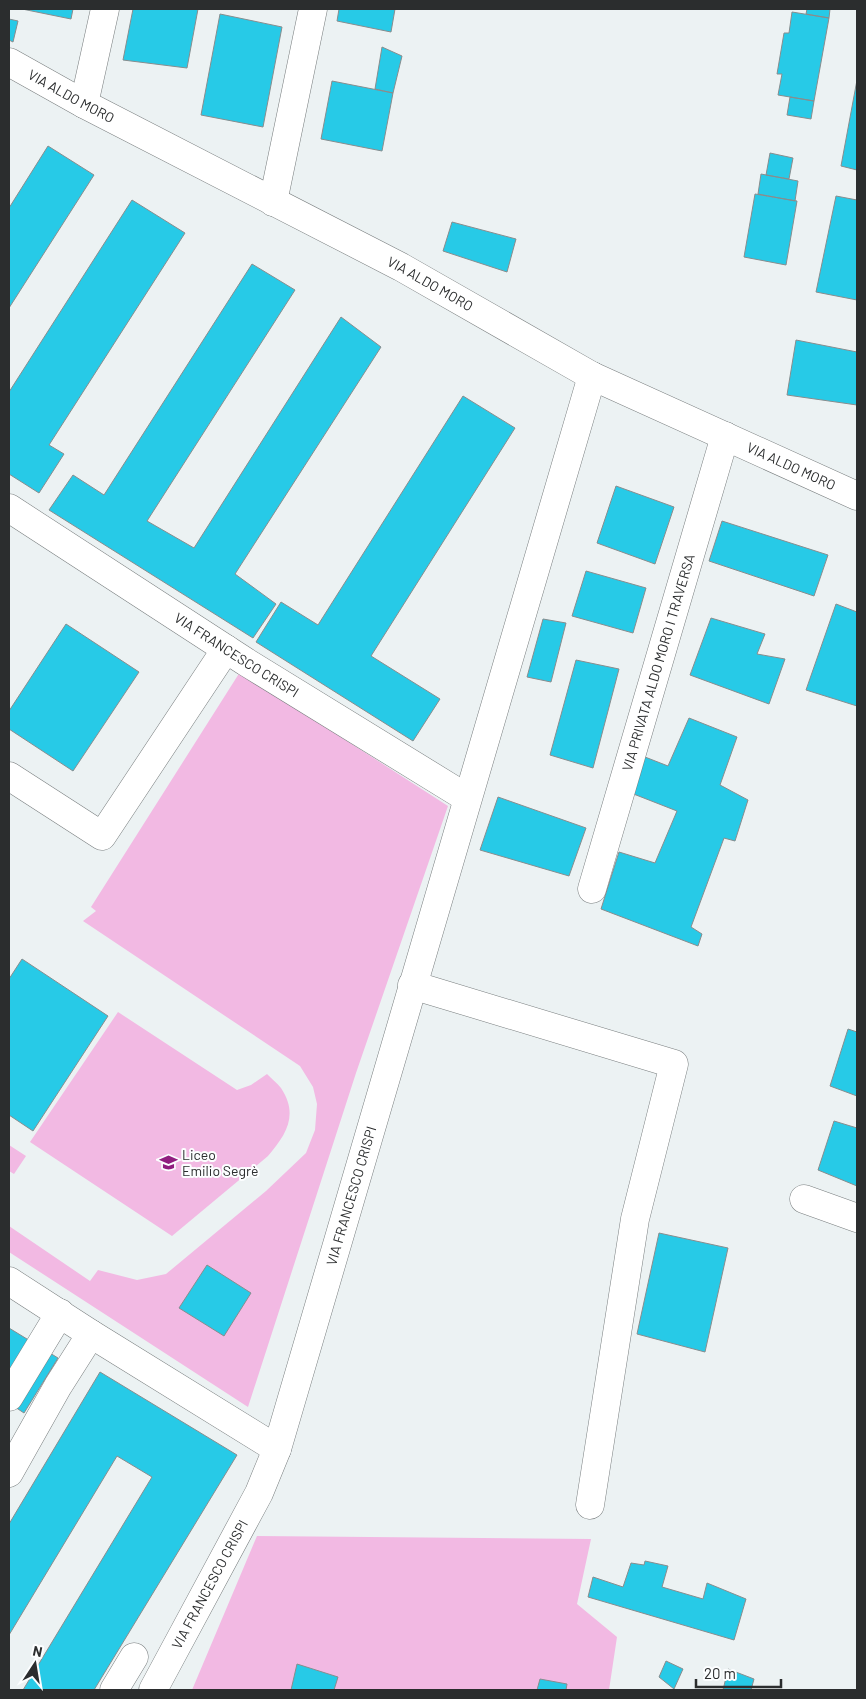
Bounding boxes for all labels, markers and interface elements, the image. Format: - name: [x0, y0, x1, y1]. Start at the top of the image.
- street label: VIA ALDO MORO: [25, 65, 117, 126]
- street label: VIA ALDO MORO: [385, 252, 476, 314]
- street label: VIA ALDO MORO: [744, 438, 839, 493]
- street label: VIA PRIVATA ALDO MORO I TRAVERSA: [618, 551, 698, 773]
- street label: VIA FRANCESCO CRISPI: [171, 609, 302, 701]
- street label: VIA FRANCESCO CRISPI: [322, 1124, 379, 1267]
- place label: Liceo Emilio Segrè: [182, 1146, 258, 1179]
- school or university icon: Liceo Emilio Segrè: [158, 1153, 178, 1173]
- street label: VIA FRANCESCO CRISPI: [168, 1517, 251, 1652]
- north arrow: [10, 1639, 60, 1689]
- text: N: [31, 1642, 44, 1660]
- scale bar: [696, 1656, 781, 1688]
- text: 20 m: [704, 1664, 736, 1682]

